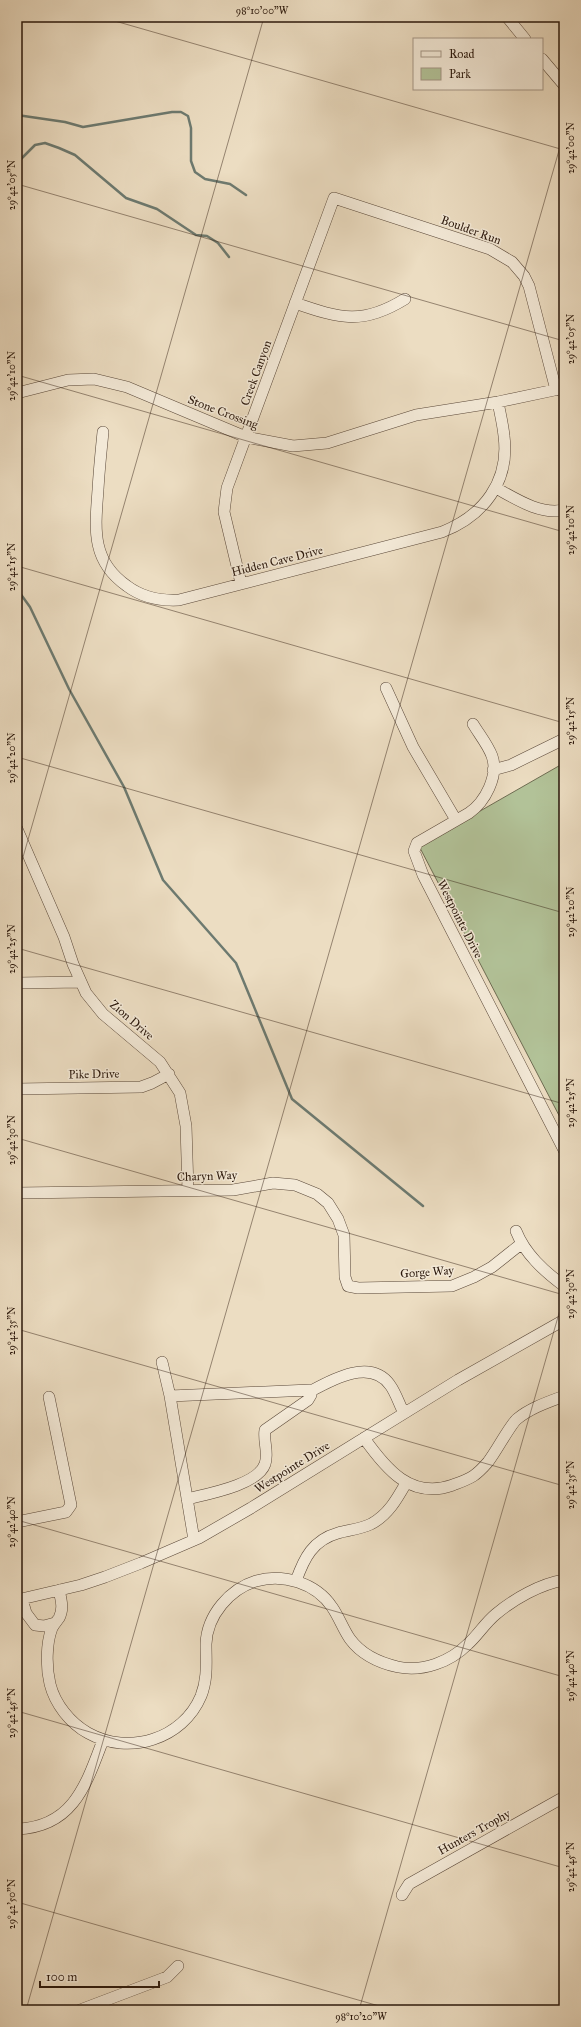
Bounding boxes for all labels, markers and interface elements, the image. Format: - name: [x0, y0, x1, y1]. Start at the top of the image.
- text: 98°10'00"W: [236, 5, 289, 17]
- legend: [413, 38, 543, 90]
- text: Road: [449, 47, 475, 61]
- text: Park: [449, 67, 471, 81]
- text: 29°42'00"N: [565, 122, 577, 174]
- text: 29°42'05"N: [6, 159, 18, 210]
- street label: Boulder Run: [439, 213, 503, 248]
- text: 29°42'05"N: [565, 313, 577, 364]
- street label: Creek Canyon: [238, 338, 274, 408]
- text: 29°42'10"N: [6, 351, 18, 401]
- street label: Stone Crossing: [185, 392, 261, 433]
- text: 29°42'10"N: [565, 505, 577, 555]
- text: 29°42'15"N: [6, 542, 18, 591]
- street label: Hidden Cave Drive: [230, 543, 324, 579]
- text: 29°42'15"N: [565, 696, 577, 745]
- text: 29°42'20"N: [6, 732, 18, 783]
- street label: Westpointe Drive: [434, 878, 486, 960]
- text: 29°42'20"N: [565, 886, 577, 937]
- text: 29°42'25"N: [6, 924, 18, 974]
- street label: Zion Drive: [107, 997, 157, 1043]
- street label: Pike Drive: [68, 1067, 120, 1081]
- text: 29°42'25"N: [565, 1078, 577, 1128]
- text: 29°42'30"N: [6, 1115, 18, 1165]
- street label: Charyn Way: [177, 1168, 238, 1184]
- street label: Gorge Way: [400, 1263, 455, 1282]
- text: 29°42'30"N: [565, 1269, 577, 1319]
- text: 29°42'35"N: [6, 1306, 18, 1355]
- street label: Westpointe Drive: [252, 1438, 332, 1496]
- text: 29°42'35"N: [565, 1460, 577, 1509]
- text: 29°42'40"N: [6, 1496, 18, 1548]
- text: 29°42'40"N: [565, 1650, 577, 1702]
- text: 29°42'45"N: [6, 1687, 18, 1738]
- street label: Hunters Trophy: [435, 1806, 513, 1858]
- text: 29°42'45"N: [565, 1841, 577, 1892]
- text: 29°42'50"N: [6, 1878, 18, 1929]
- scale bar: [40, 1963, 159, 1989]
- text: 100 m: [46, 1970, 77, 1984]
- text: 98°10'20"W: [335, 2011, 387, 2023]

